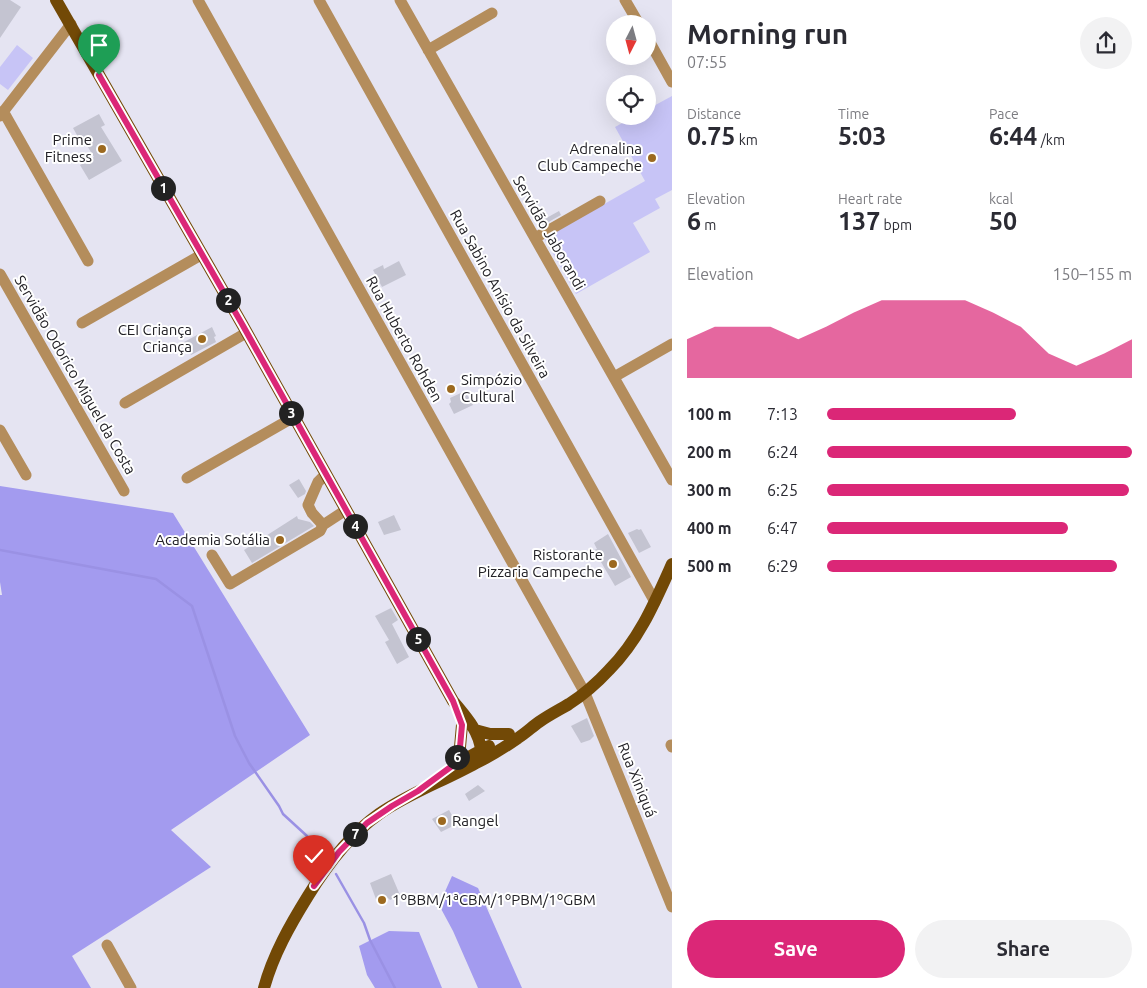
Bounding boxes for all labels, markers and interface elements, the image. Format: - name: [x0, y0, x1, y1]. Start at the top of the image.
- north arrow: [606, 15, 656, 65]
- map controls: [606, 15, 656, 125]
- button: share: [1080, 17, 1132, 69]
- text: Morning run: [687, 18, 848, 49]
- pin: [78, 24, 120, 75]
- icon: arrive: [85, 31, 113, 59]
- text: 07:55: [687, 53, 727, 71]
- button: locate: [606, 75, 656, 125]
- text: Distance: [687, 106, 741, 122]
- text: Time: [838, 106, 869, 122]
- text: Pace: [989, 106, 1019, 122]
- text: 0.75: [687, 122, 735, 150]
- text: 5:03: [838, 122, 886, 150]
- text: 6:44: [989, 122, 1037, 150]
- place label: Prime Fitness: [45, 131, 92, 165]
- text: km: [735, 132, 758, 148]
- text: /km: [1037, 132, 1065, 148]
- place label: Adrenalina Club Campeche: [537, 140, 642, 174]
- marker: Prime Fitness: [96, 143, 108, 155]
- marker: Adrenalina Club Campeche: [646, 152, 658, 164]
- street label: Servidão Jaborandi: [510, 173, 589, 293]
- pin: 1: [150, 176, 176, 200]
- text: 1: [160, 180, 167, 196]
- text: Elevation: [687, 191, 745, 207]
- text: Heart rate: [838, 191, 902, 207]
- text: kcal: [989, 191, 1013, 207]
- street label: Rua Sabino Anísio da Silveira: [447, 207, 554, 381]
- text: 6: [687, 207, 701, 235]
- text: 137: [838, 207, 880, 235]
- text: 50: [989, 207, 1017, 235]
- text: m: [701, 217, 716, 233]
- text: bpm: [880, 217, 912, 233]
- text: Elevation: [687, 265, 754, 283]
- text: 150–155 m: [1052, 265, 1132, 283]
- street label: Servidão Odorico Miguel da Costa: [11, 272, 140, 477]
- street label: Rua Huberto Rohden: [363, 273, 446, 405]
- pin: 2: [216, 288, 240, 312]
- text: 2: [225, 292, 232, 308]
- place label: CEI Criança Criança: [118, 321, 192, 355]
- marker: CEI Criança Criança: [196, 333, 208, 345]
- place label: Simpózio Cultural: [461, 371, 522, 405]
- marker: Simpózio Cultural: [445, 383, 457, 395]
- pin: 3: [278, 400, 304, 426]
- text: 3: [288, 405, 295, 421]
- text: 100 m: [687, 405, 732, 423]
- text: 7:13: [767, 405, 798, 423]
- text: 200 m: [687, 443, 732, 461]
- text: 6:24: [767, 443, 798, 461]
- text: 300 m: [687, 481, 732, 499]
- text: 6:25: [767, 481, 798, 499]
- pin: 4: [342, 514, 368, 538]
- text: 4: [352, 518, 359, 534]
- text: 400 m: [687, 519, 732, 537]
- text: 6:47: [767, 519, 798, 537]
- place label: Academia Sotália: [155, 531, 270, 548]
- marker: Academia Sotália: [274, 534, 286, 546]
- place label: Ristorante Pizzaria Campeche: [478, 546, 603, 580]
- text: 500 m: [687, 557, 732, 575]
- text: 6:29: [767, 557, 798, 575]
- marker: Ristorante Pizzaria Campeche: [607, 558, 619, 570]
- pin: 5: [406, 626, 430, 652]
- text: 5: [415, 631, 422, 647]
- street label: Rua Xiniquá: [615, 740, 660, 820]
- pin: 6: [444, 744, 470, 770]
- text: 6: [454, 749, 461, 765]
- place label: Rangel: [452, 812, 498, 829]
- marker: Rangel: [436, 815, 448, 827]
- pin: 7: [342, 822, 368, 846]
- text: 7: [352, 826, 359, 842]
- pin: [293, 835, 335, 886]
- icon: check: [300, 842, 328, 870]
- place label: 1ºBBM/1ªCBM/1ºPBM/1ºGBM: [392, 891, 596, 908]
- marker: 1ºBBM/1ªCBM/1ºPBM/1ºGBM: [376, 894, 388, 906]
- button: Save: [687, 920, 905, 978]
- button: Share: [915, 920, 1132, 978]

